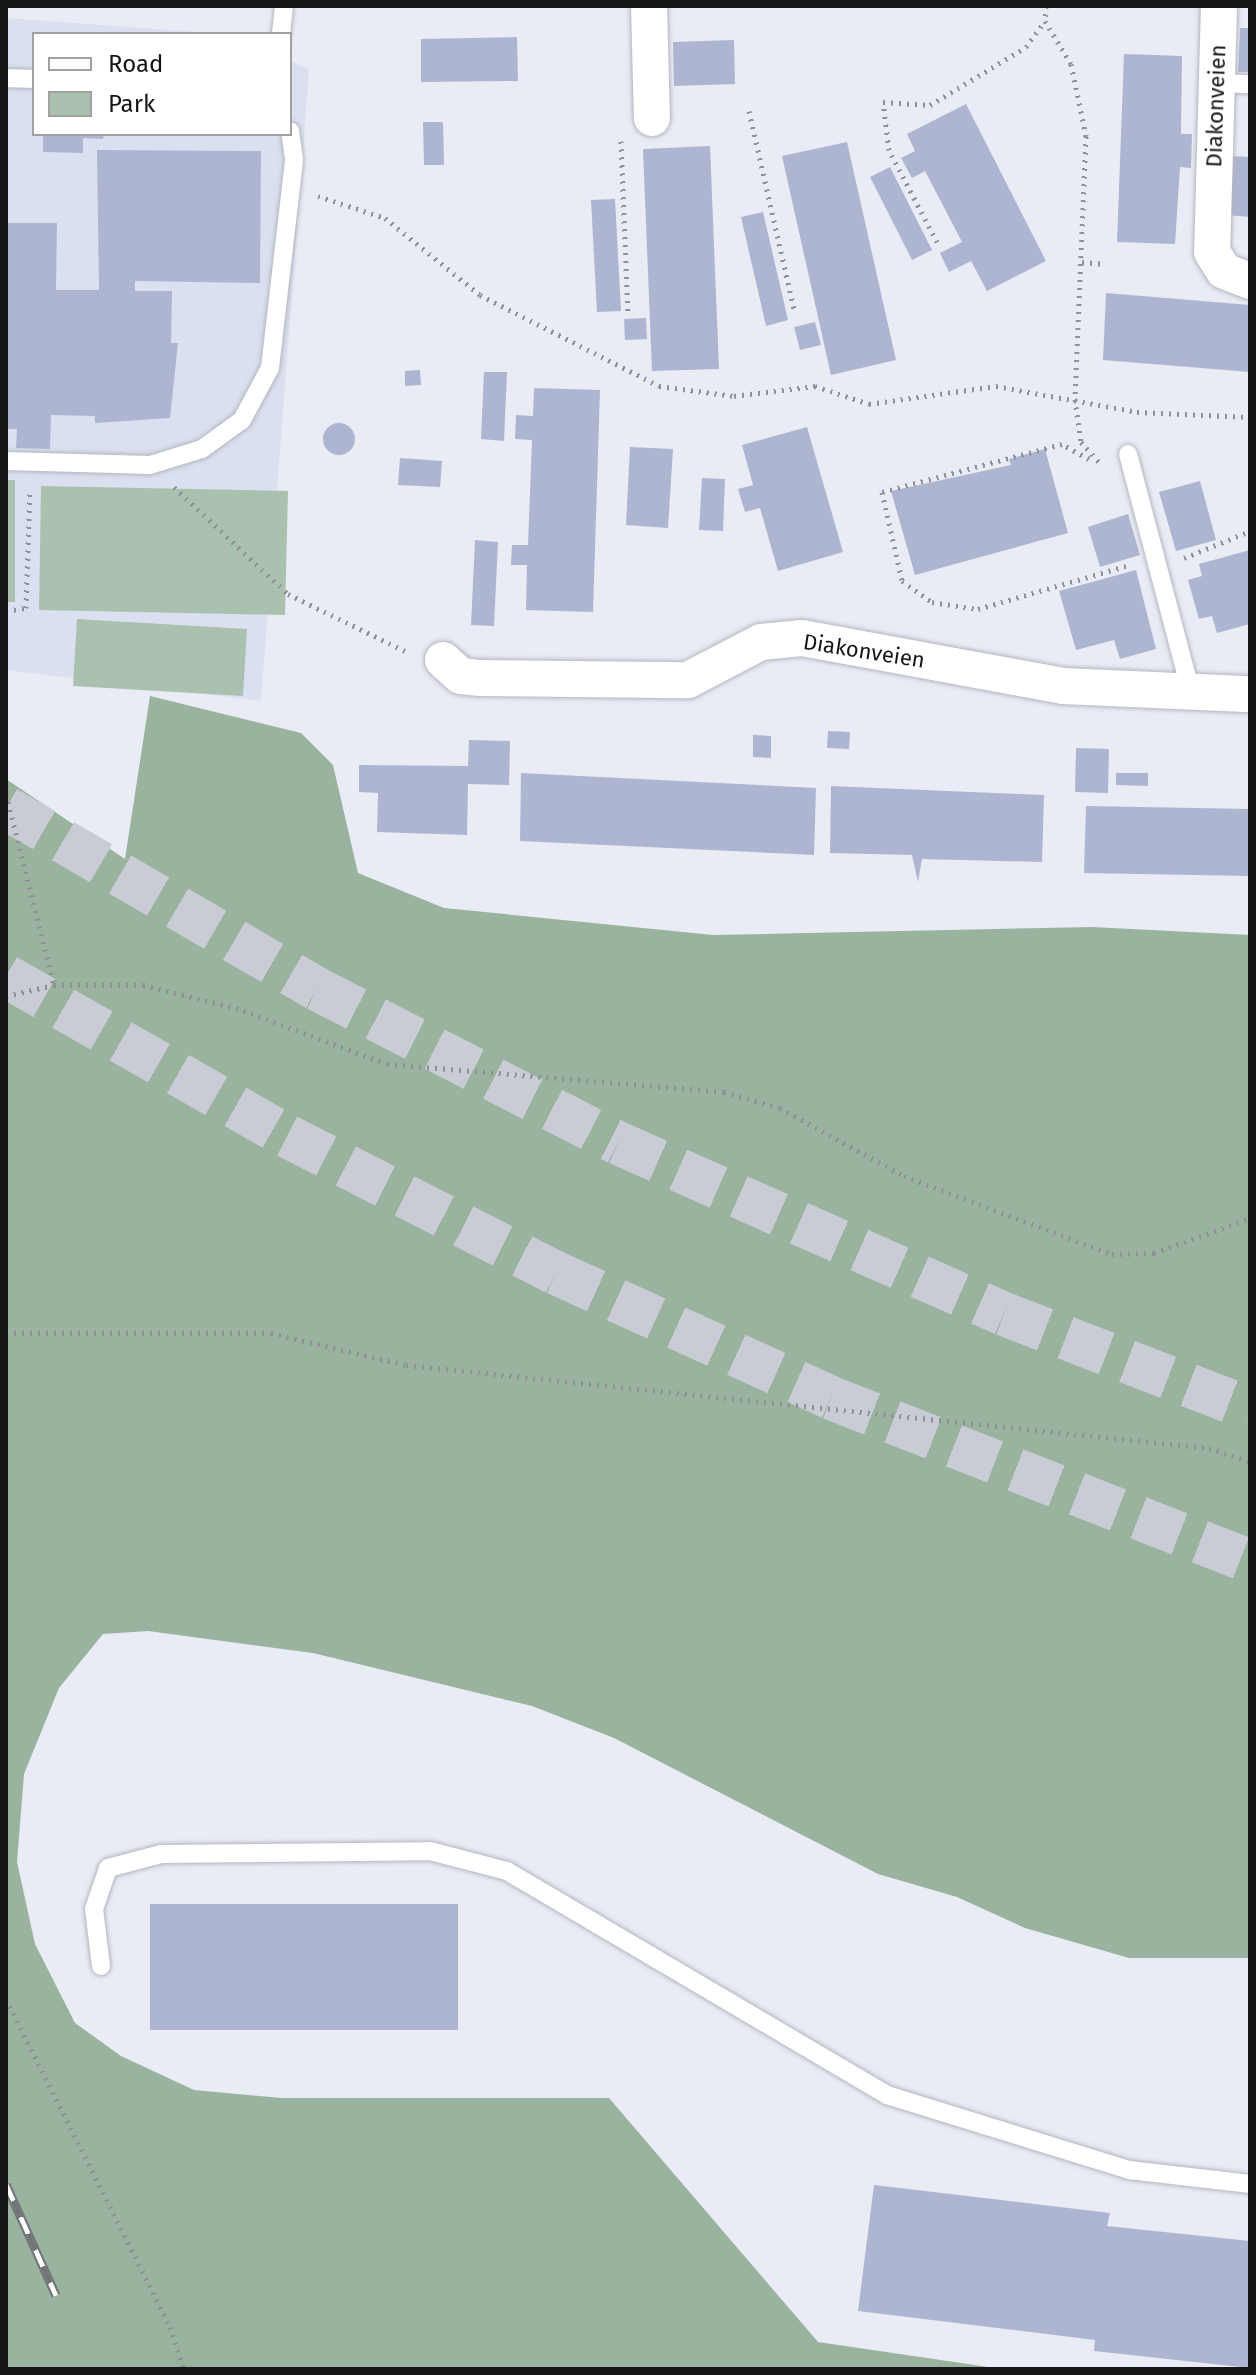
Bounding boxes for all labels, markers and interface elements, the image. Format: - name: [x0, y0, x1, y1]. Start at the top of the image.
- legend: [32, 32, 292, 136]
- street label: Diakonveien: [1201, 44, 1231, 168]
- text: Road: [108, 50, 163, 78]
- text: Park: [108, 90, 155, 118]
- street label: Diakonveien: [801, 628, 927, 674]

